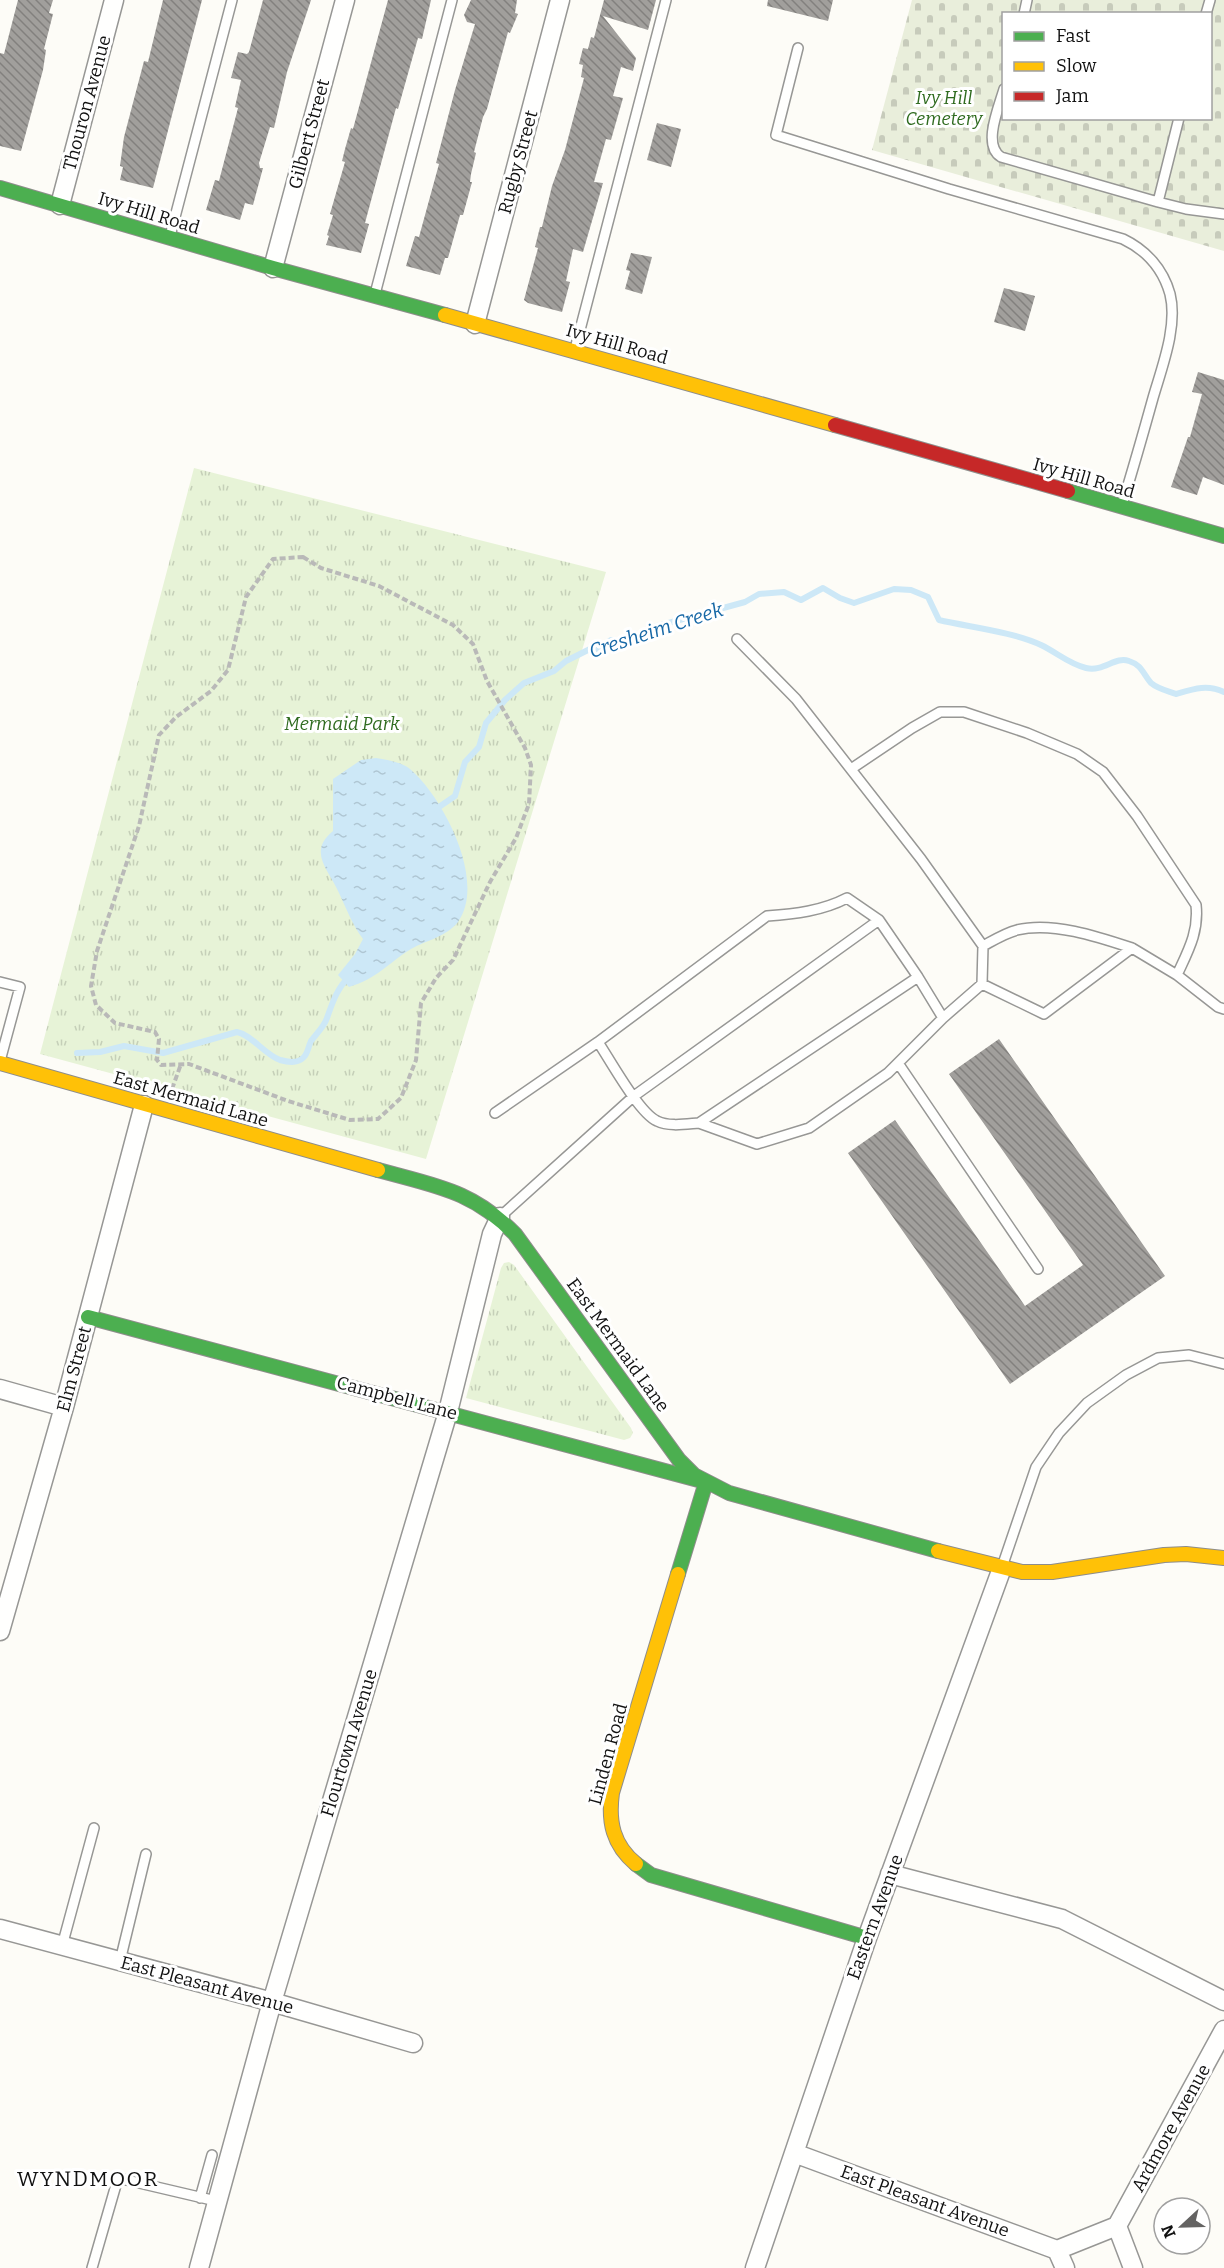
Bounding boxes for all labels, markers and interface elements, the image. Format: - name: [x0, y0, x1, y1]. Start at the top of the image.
- legend: [1002, 12, 1212, 120]
- text: Fast: [1056, 25, 1091, 47]
- street label: Thouron Avenue: [58, 33, 116, 173]
- text: Slow: [1056, 55, 1097, 77]
- street label: Gilbert Street: [284, 76, 334, 191]
- text: Jam: [1055, 85, 1089, 107]
- park label: Ivy Hill Cemetery: [906, 87, 983, 130]
- street label: Rugby Street: [494, 107, 543, 216]
- street label: Ivy Hill Road: [96, 187, 203, 239]
- street label: Ivy Hill Road: [564, 319, 671, 369]
- street label: Ivy Hill Road: [1031, 453, 1138, 503]
- water label: Cresheim Creek: [586, 597, 726, 663]
- park label: Mermaid Park: [284, 713, 400, 735]
- street label: East Mermaid Lane: [111, 1066, 271, 1132]
- street label: East Mermaid Lane: [562, 1274, 674, 1416]
- street label: Elm Street: [52, 1323, 96, 1414]
- street label: Campbell Lane: [334, 1371, 460, 1425]
- street label: Flourtown Avenue: [316, 1666, 382, 1820]
- street label: Linden Road: [584, 1700, 632, 1807]
- street label: Eastern Avenue: [842, 1851, 908, 1983]
- street label: East Pleasant Avenue: [118, 1951, 296, 2019]
- street label: Ardmore Avenue: [1127, 2060, 1215, 2196]
- street label: East Pleasant Avenue: [838, 2160, 1012, 2242]
- district label: WYNDMOOR: [17, 2166, 159, 2192]
- north arrow: [1152, 2196, 1212, 2256]
- text: N: [1157, 2222, 1180, 2241]

